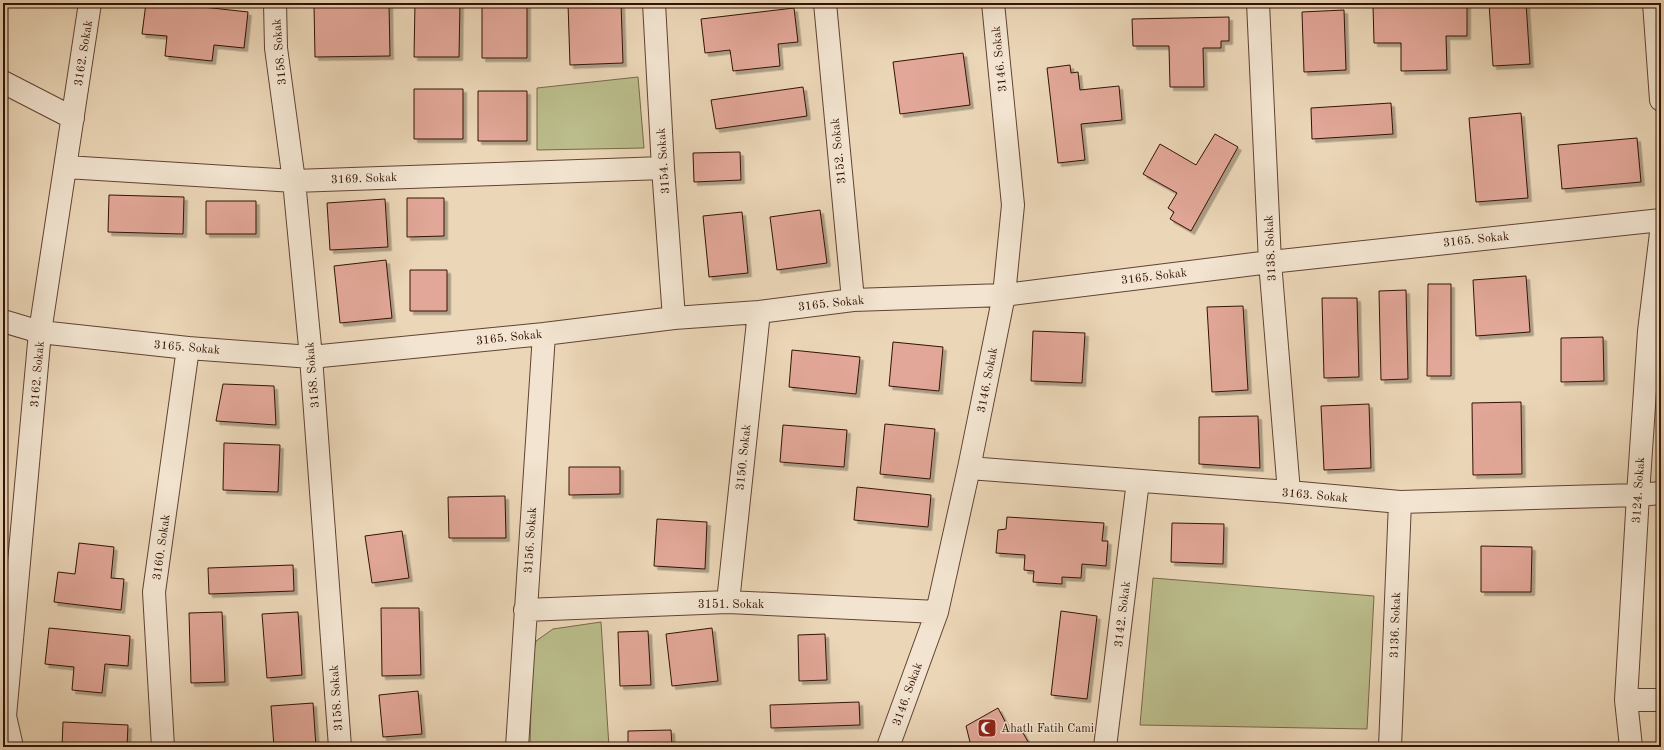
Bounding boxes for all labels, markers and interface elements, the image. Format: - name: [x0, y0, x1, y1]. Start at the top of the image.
- street label: 3158. Sokak: [270, 18, 289, 86]
- street label: 3162. Sokak: [73, 19, 95, 87]
- street label: 3146. Sokak: [991, 25, 1009, 93]
- street label: 3152. Sokak: [829, 117, 848, 185]
- street label: 3154. Sokak: [655, 127, 672, 195]
- street label: 3169. Sokak: [331, 172, 397, 186]
- street label: 3138. Sokak: [1263, 214, 1279, 281]
- street label: 3165. Sokak: [1442, 230, 1510, 249]
- street label: 3165. Sokak: [1120, 266, 1188, 287]
- street label: 3165. Sokak: [797, 294, 865, 313]
- street label: 3165. Sokak: [475, 328, 543, 347]
- street label: 3165. Sokak: [153, 338, 221, 357]
- street label: 3162. Sokak: [29, 341, 47, 408]
- street label: 3158. Sokak: [303, 341, 322, 409]
- street label: 3146. Sokak: [976, 346, 1000, 414]
- street label: 3150. Sokak: [734, 423, 753, 491]
- street label: 3124. Sokak: [1631, 457, 1647, 524]
- street label: 3163. Sokak: [1281, 487, 1348, 505]
- street label: 3156. Sokak: [522, 506, 539, 574]
- street label: 3160. Sokak: [151, 513, 173, 581]
- street label: 3142. Sokak: [1113, 580, 1133, 648]
- street label: 3136. Sokak: [1389, 592, 1403, 658]
- street label: 3151. Sokak: [698, 598, 764, 611]
- street label: 3146. Sokak: [891, 661, 925, 728]
- street label: 3158. Sokak: [328, 664, 345, 732]
- mosque icon: Ahatlı Fatih Cami: [976, 717, 998, 739]
- place label: Ahatlı Fatih Cami: [1001, 723, 1094, 735]

